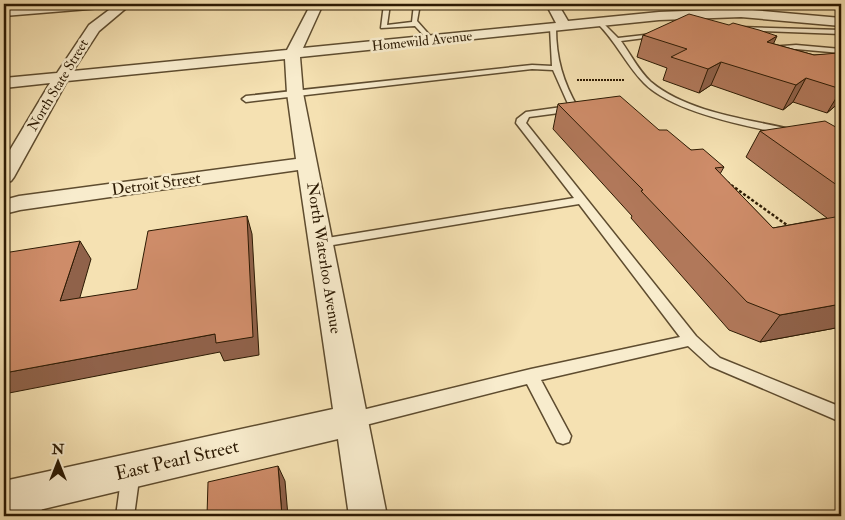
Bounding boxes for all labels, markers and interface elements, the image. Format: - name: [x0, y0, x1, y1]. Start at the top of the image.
- street label: Homewild Avenue: [371, 27, 473, 55]
- street label: North State Street: [24, 36, 92, 134]
- street label: Detroit Street: [110, 168, 202, 200]
- street label: North Waterloo Avenue: [302, 181, 346, 335]
- street label: East Pearl Street: [113, 434, 241, 486]
- north arrow: [32, 438, 82, 488]
- text: N: [51, 441, 65, 458]

